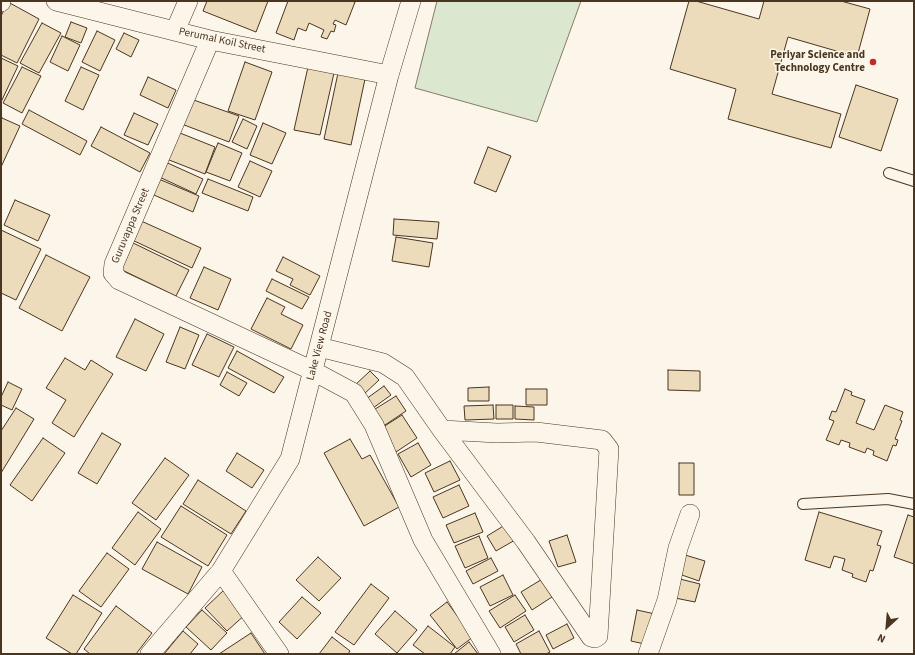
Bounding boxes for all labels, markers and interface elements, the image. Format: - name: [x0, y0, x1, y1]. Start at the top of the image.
- street label: Perumal Koil Street: [177, 25, 267, 57]
- place label: Periyar Science and Technology Centre: [770, 49, 865, 75]
- marker: Periyar Science and Technology Centre: [868, 57, 878, 67]
- street label: Guruvappa Street: [109, 186, 153, 266]
- street label: Lake View Road: [304, 310, 336, 382]
- north arrow: [867, 607, 907, 647]
- text: N: [875, 630, 888, 647]

